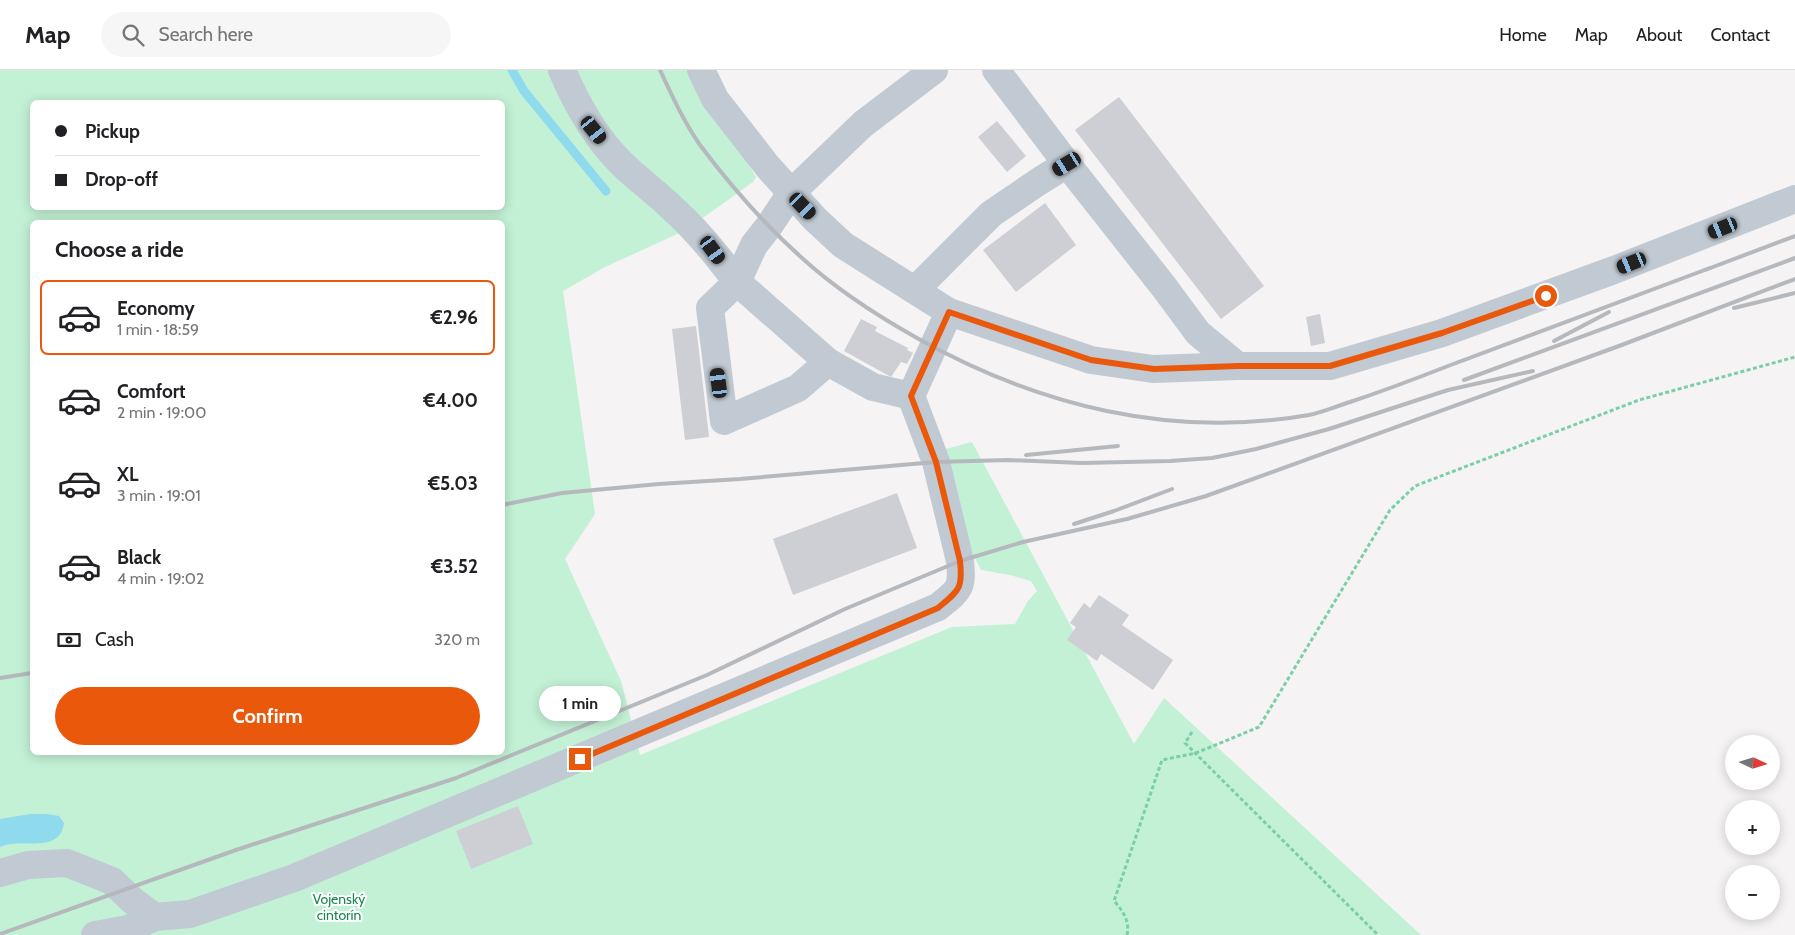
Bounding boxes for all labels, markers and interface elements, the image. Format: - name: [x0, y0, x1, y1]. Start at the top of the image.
- search box: [101, 12, 451, 57]
- text: Map: [25, 20, 71, 49]
- icon: search: [119, 21, 147, 49]
- text: Search here: [159, 23, 253, 46]
- text: Home: [1499, 24, 1547, 46]
- text: Map: [1575, 24, 1608, 46]
- text: About: [1636, 24, 1682, 46]
- text: Contact: [1710, 24, 1770, 46]
- car: [578, 114, 609, 146]
- text: Pickup: [85, 120, 140, 143]
- car: [1050, 150, 1083, 178]
- text: Drop-off: [85, 168, 158, 191]
- car: [787, 190, 818, 222]
- car: [1706, 215, 1739, 241]
- car: [698, 233, 727, 267]
- text: Choose a ride: [55, 236, 184, 263]
- car: [1615, 250, 1648, 276]
- route start: [1535, 285, 1557, 307]
- icon: car: [57, 295, 102, 340]
- text: Economy: [117, 297, 195, 320]
- text: €2.96: [430, 306, 478, 329]
- text: 1 min · 18:59: [117, 320, 199, 339]
- car: [709, 367, 728, 399]
- icon: car: [57, 378, 102, 423]
- text: Comfort: [117, 380, 186, 403]
- text: €4.00: [423, 389, 478, 412]
- text: 2 min · 19:00: [117, 403, 206, 422]
- icon: car: [57, 461, 102, 506]
- text: XL: [117, 463, 138, 486]
- text: €5.03: [428, 472, 478, 495]
- text: 3 min · 19:01: [117, 486, 201, 505]
- icon: car: [57, 544, 102, 589]
- text: Black: [117, 546, 161, 569]
- text: €3.52: [431, 555, 478, 578]
- text: 4 min · 19:02: [117, 569, 204, 588]
- icon: cash: [55, 626, 83, 654]
- text: Cash: [95, 628, 134, 651]
- text: 320 m: [434, 630, 480, 649]
- callout: 1 min: [539, 686, 621, 722]
- button: Confirm: [55, 687, 480, 745]
- text: 1 min: [562, 694, 598, 713]
- north arrow: [1725, 735, 1780, 790]
- map controls: [1725, 735, 1780, 920]
- route end: [569, 748, 591, 770]
- button: +: [1725, 800, 1780, 855]
- button: −: [1725, 865, 1780, 920]
- park label: Vojenský cintorín: [313, 890, 365, 924]

